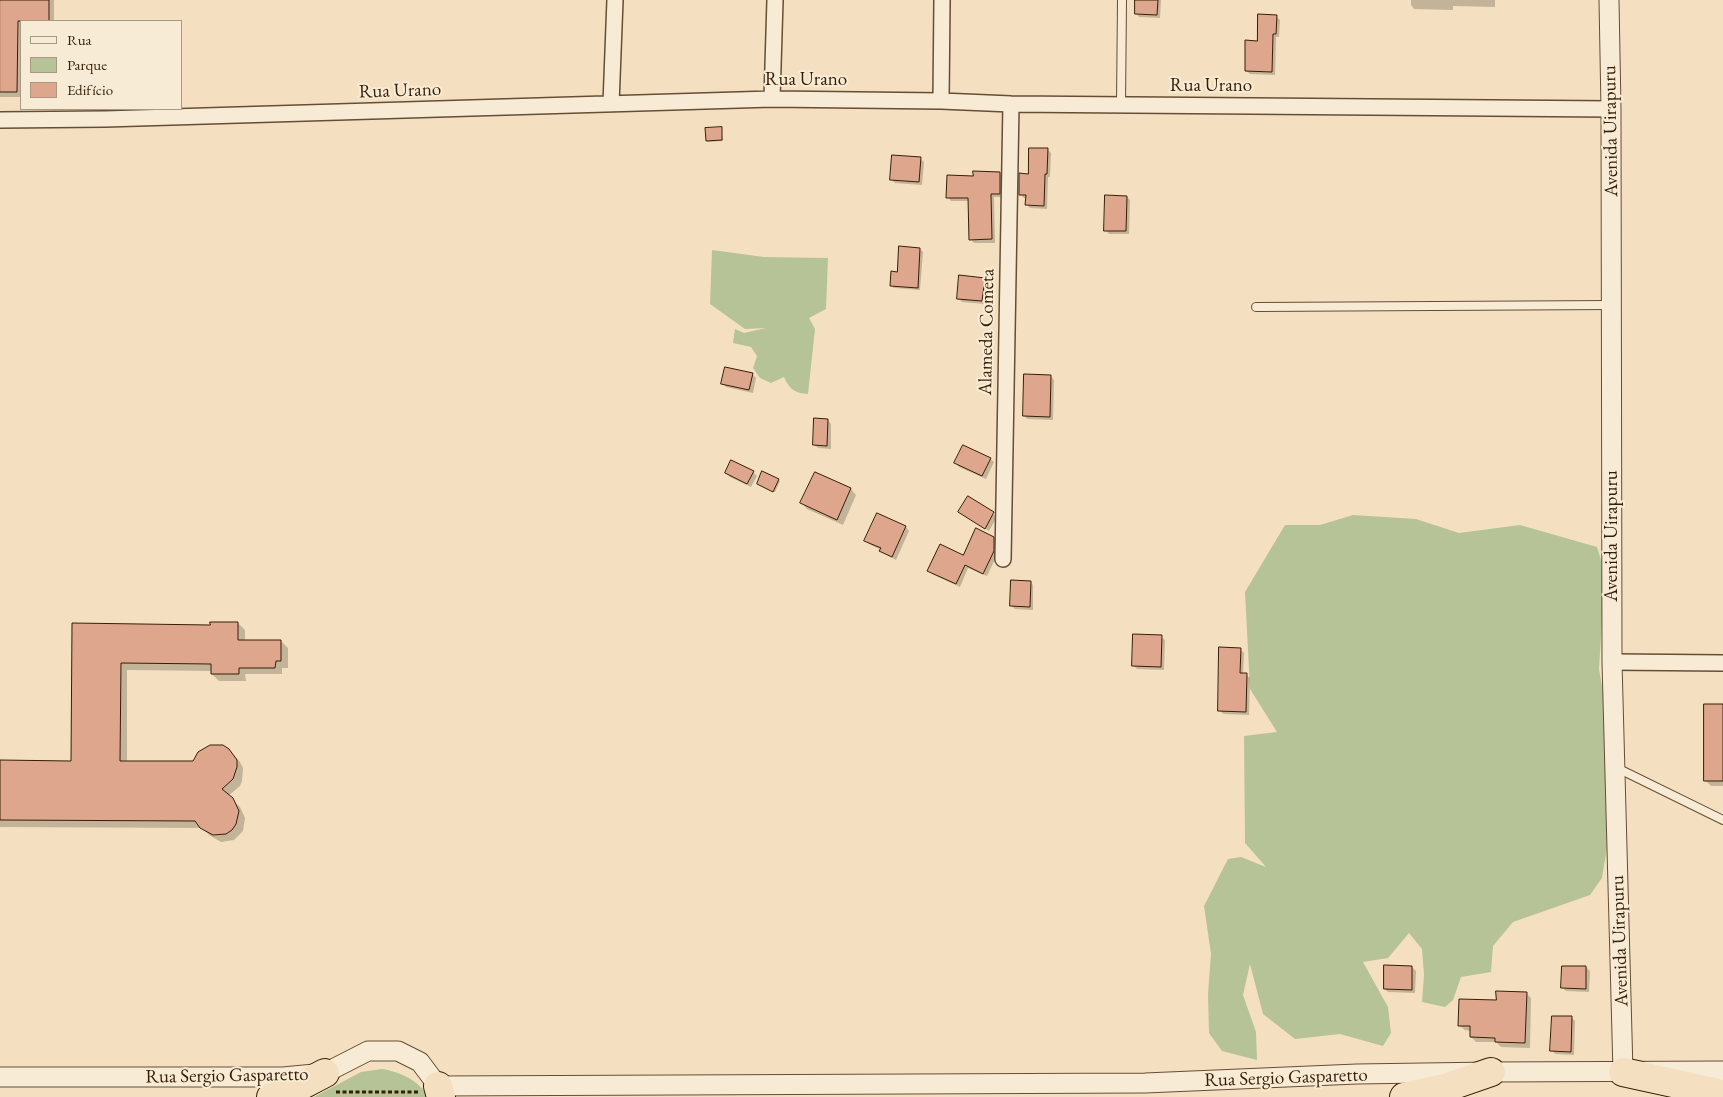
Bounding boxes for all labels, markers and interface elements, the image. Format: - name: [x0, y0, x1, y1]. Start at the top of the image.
- legend: [20, 20, 182, 110]
- text: Rua: [67, 30, 92, 49]
- text: Parque: [67, 55, 107, 74]
- street label: Avenida Uirapuru: [1598, 65, 1624, 197]
- street label: Rua Urano: [765, 69, 847, 91]
- street label: Rua Urano: [1170, 75, 1252, 97]
- street label: Rua Urano: [358, 78, 442, 104]
- text: Edifício: [67, 80, 113, 99]
- street label: Alameda Cometa: [974, 268, 1000, 396]
- street label: Avenida Uirapuru: [1601, 470, 1623, 602]
- street label: Avenida Uirapuru: [1606, 875, 1634, 1007]
- street label: Rua Sergio Gasparetto: [145, 1063, 309, 1089]
- street label: Rua Sergio Gasparetto: [1204, 1064, 1368, 1092]

